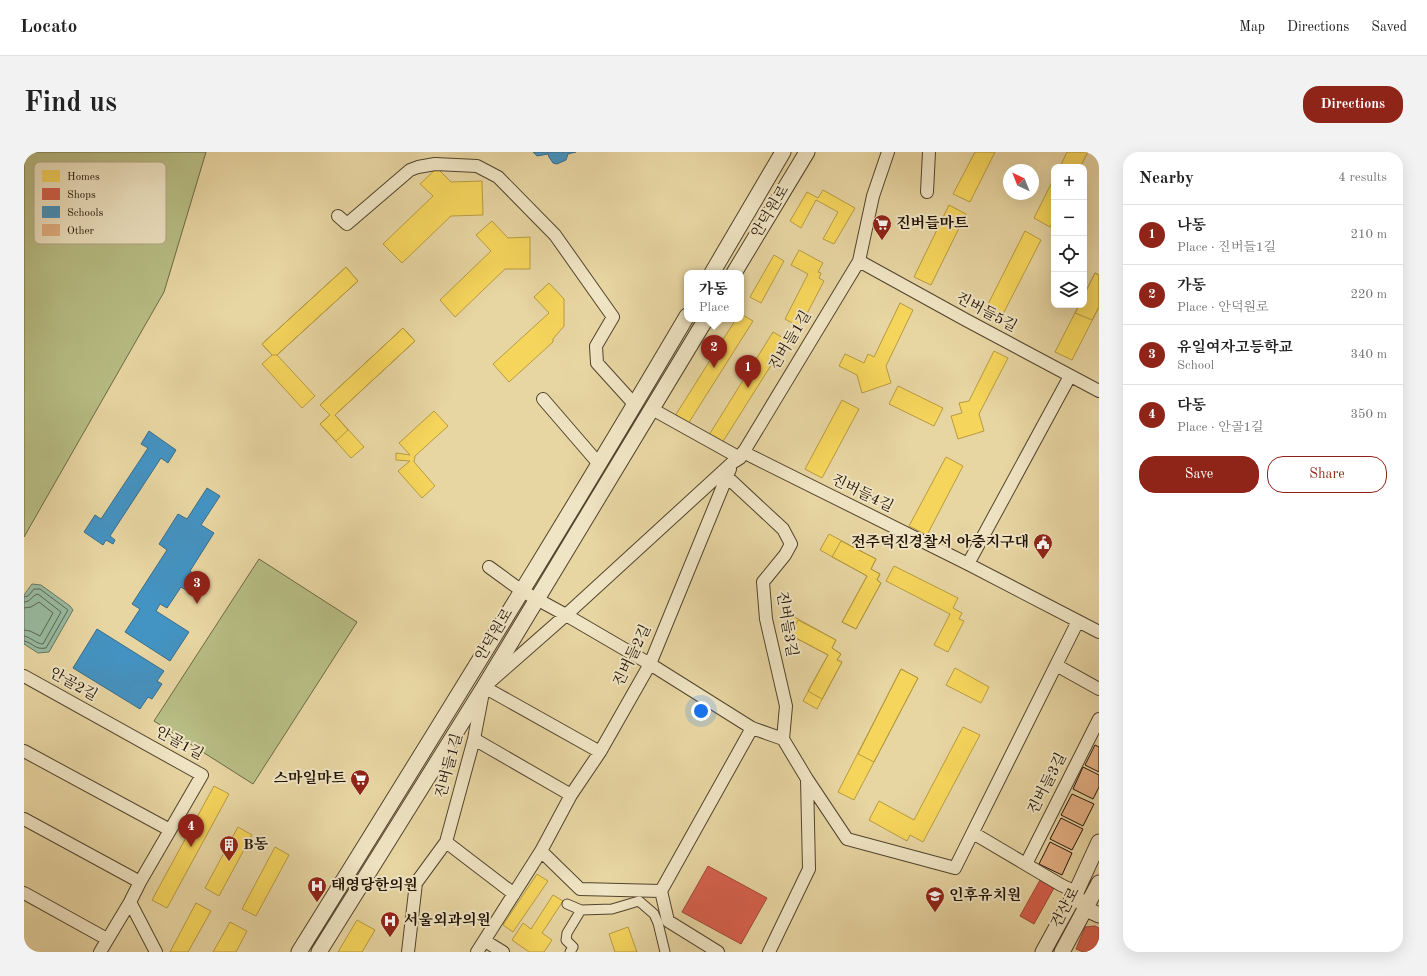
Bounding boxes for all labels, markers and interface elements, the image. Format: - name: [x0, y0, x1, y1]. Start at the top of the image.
- text: Locato: [20, 18, 77, 37]
- text: Map: [1239, 20, 1265, 34]
- text: Directions: [1287, 20, 1349, 34]
- text: Saved: [1371, 20, 1407, 34]
- button: Directions: [1303, 86, 1403, 123]
- text: Find us: [24, 90, 117, 118]
- legend: [34, 162, 166, 244]
- north arrow: [1003, 164, 1039, 200]
- map controls: [1051, 164, 1087, 308]
- button: +: [1051, 164, 1087, 200]
- text: Nearby: [1139, 170, 1194, 187]
- text: 4 results: [1338, 171, 1387, 184]
- text: Homes: [67, 172, 100, 183]
- street label: 안덕원로: [748, 182, 793, 241]
- text: Shops: [67, 190, 96, 201]
- button: −: [1051, 200, 1087, 236]
- text: Schools: [67, 208, 103, 219]
- supermarket icon: 진버들마트: [871, 213, 893, 241]
- place label: 진버들마트: [896, 214, 969, 232]
- text: 나동: [1177, 219, 1206, 234]
- text: Other: [67, 226, 95, 237]
- text: 1: [1148, 228, 1156, 241]
- text: 210 m: [1350, 228, 1387, 241]
- button: locate: [1051, 236, 1087, 272]
- text: Place · 진버들1길: [1177, 241, 1276, 254]
- popup: [684, 270, 744, 322]
- button: layers: [1051, 272, 1087, 308]
- text: 가동: [1177, 279, 1206, 294]
- text: 가동: [699, 283, 728, 298]
- text: 2: [1148, 288, 1156, 301]
- text: 220 m: [1350, 288, 1387, 301]
- street label: 진버들5길: [953, 289, 1020, 335]
- text: Place: [699, 301, 729, 314]
- text: Place · 안덕원로: [1177, 301, 1269, 314]
- street label: 진버들1길: [766, 308, 815, 373]
- pin: 2: [701, 335, 727, 368]
- text: 유일여자고등학교: [1177, 341, 1293, 356]
- text: 3: [1148, 348, 1156, 361]
- text: 340 m: [1350, 348, 1387, 361]
- pin: 1: [735, 355, 761, 388]
- text: School: [1177, 359, 1214, 372]
- text: 다동: [1177, 399, 1206, 414]
- text: 4: [1148, 408, 1156, 421]
- text: 350 m: [1350, 408, 1387, 421]
- text: Place · 안골1길: [1177, 421, 1264, 434]
- button: Save: [1139, 456, 1259, 493]
- button: Share: [1267, 456, 1387, 493]
- street label: 진버들4길: [829, 471, 896, 515]
- public building icon: 전주덕진경찰서 아중지구대: [1032, 532, 1054, 560]
- place label: 전주덕진경찰서 아중지구대: [851, 533, 1029, 551]
- pin: 3: [184, 571, 210, 604]
- street label: 진버들3길: [773, 590, 801, 658]
- street label: 안덕원로: [472, 605, 517, 664]
- street label: 진버들2길: [610, 622, 654, 689]
- street label: 안골2길: [47, 664, 100, 704]
- your location: [691, 701, 711, 721]
- street label: 안골1길: [153, 723, 206, 763]
- street label: 진버들1길: [432, 731, 466, 800]
- street label: 진버들3길: [1024, 750, 1070, 817]
- supermarket icon: 스마일마트: [349, 768, 371, 796]
- place label: 스마일마트: [274, 769, 347, 787]
- pin: 4: [178, 814, 204, 847]
- building icon: B동: [218, 834, 240, 862]
- place label: B동: [243, 837, 269, 853]
- hospital icon: 태영당한의원: [306, 875, 328, 903]
- place label: 태영당한의원: [331, 876, 418, 894]
- street label: 건산로: [1047, 884, 1083, 931]
- school or university icon: 인후유치원: [924, 885, 946, 913]
- place label: 인후유치원: [949, 886, 1021, 904]
- hospital icon: 서울외과의원: [379, 910, 401, 938]
- place label: 서울외과의원: [404, 911, 491, 929]

